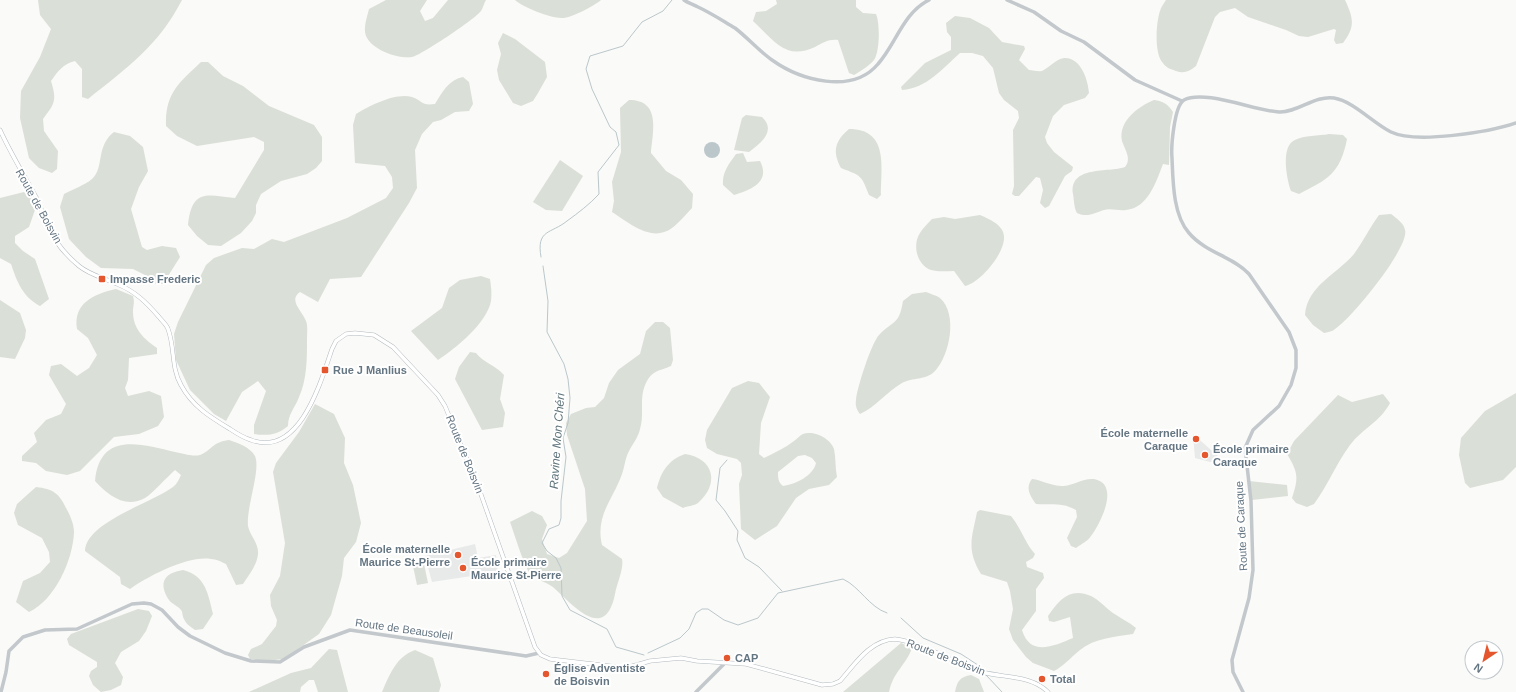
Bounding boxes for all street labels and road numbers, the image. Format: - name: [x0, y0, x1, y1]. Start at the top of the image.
- street label: Route de Boisvin: [14, 167, 64, 245]
- street label: Route de Boisvin: [444, 413, 486, 495]
- street label: Route de Caraque: [1233, 481, 1249, 571]
- street label: Route de Beausoleil: [354, 616, 454, 642]
- street label: Route de Boisvin: [905, 636, 987, 678]

